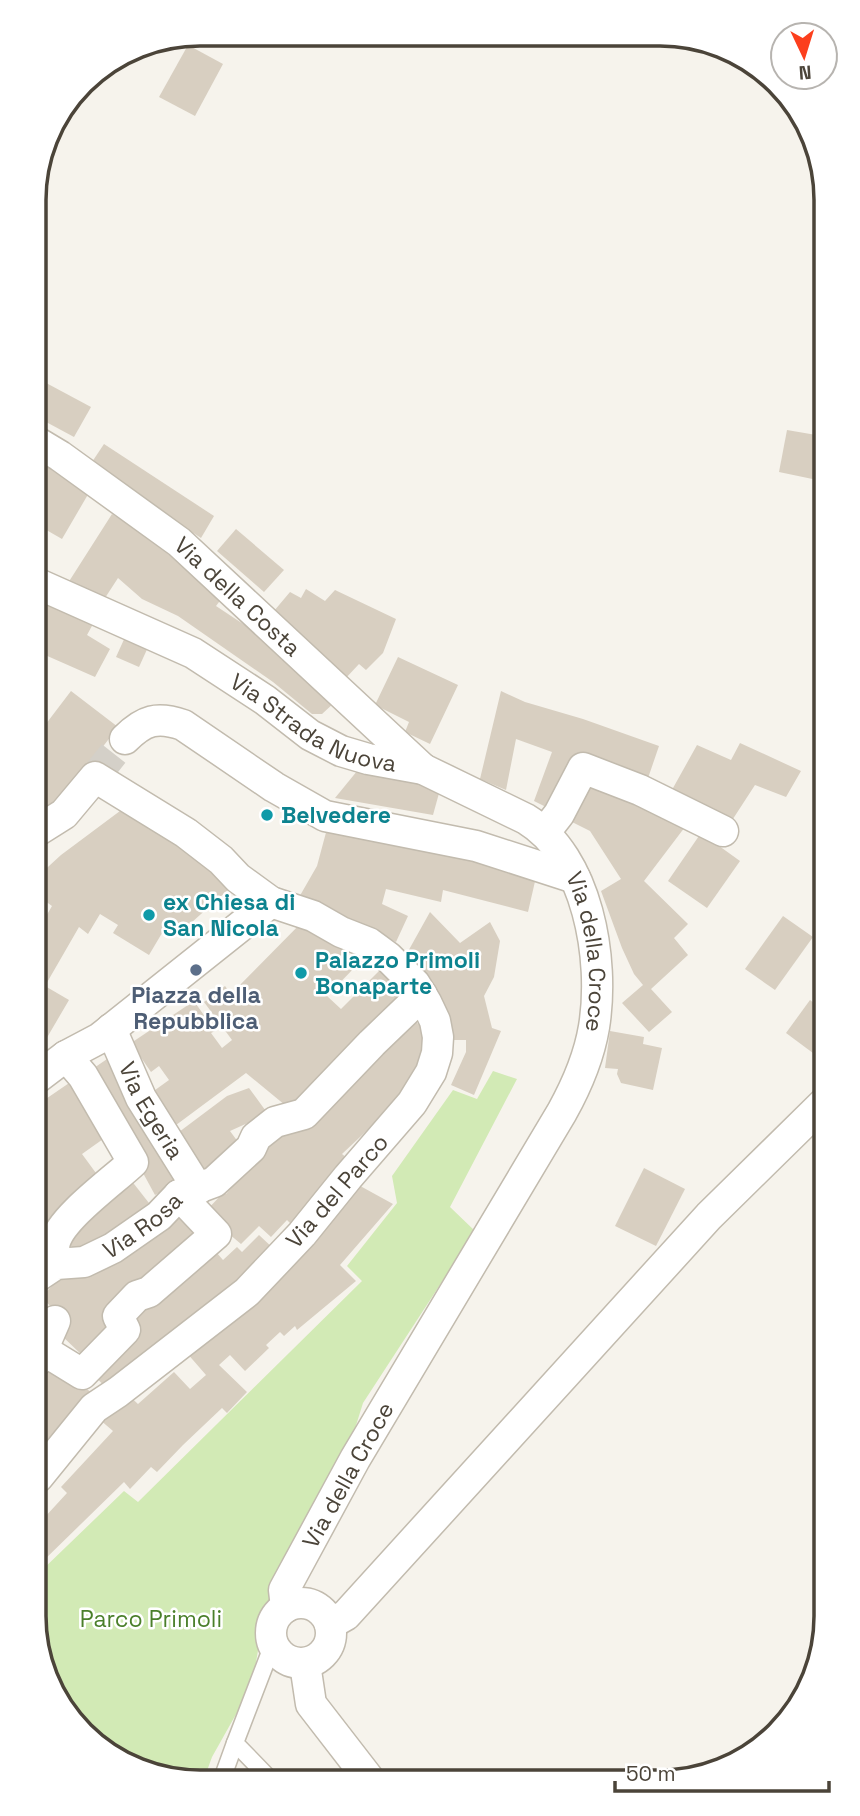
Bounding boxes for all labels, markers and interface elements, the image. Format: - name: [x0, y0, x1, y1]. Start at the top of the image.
- north arrow: [769, 21, 839, 91]
- text: N: [798, 60, 812, 85]
- street label: Via della Costa: [168, 530, 307, 663]
- street label: Via Strada Nuova: [225, 666, 399, 779]
- place label: Belvedere: [281, 800, 391, 830]
- marker: Belvedere: [259, 807, 275, 823]
- street label: Via della Croce: [559, 867, 612, 1034]
- place label: ex Chiesa di San Nicola: [163, 887, 295, 943]
- marker: ex Chiesa di San Nicola: [141, 907, 157, 923]
- place label: Palazzo Primoli Bonaparte: [315, 945, 480, 1001]
- marker: Piazza della Repubblica: [188, 962, 204, 978]
- marker: Palazzo Primoli Bonaparte: [293, 965, 309, 981]
- place label: Piazza della Repubblica: [131, 980, 261, 1036]
- street label: Via Egeria: [112, 1057, 191, 1165]
- street label: Via del Parco: [279, 1128, 395, 1254]
- street label: Via Rosa: [98, 1186, 189, 1266]
- street label: Via della Croce: [296, 1397, 400, 1553]
- park label: Parco Primoli: [80, 1604, 222, 1634]
- scale bar: [615, 1750, 828, 1794]
- text: 50 m: [626, 1760, 676, 1787]

